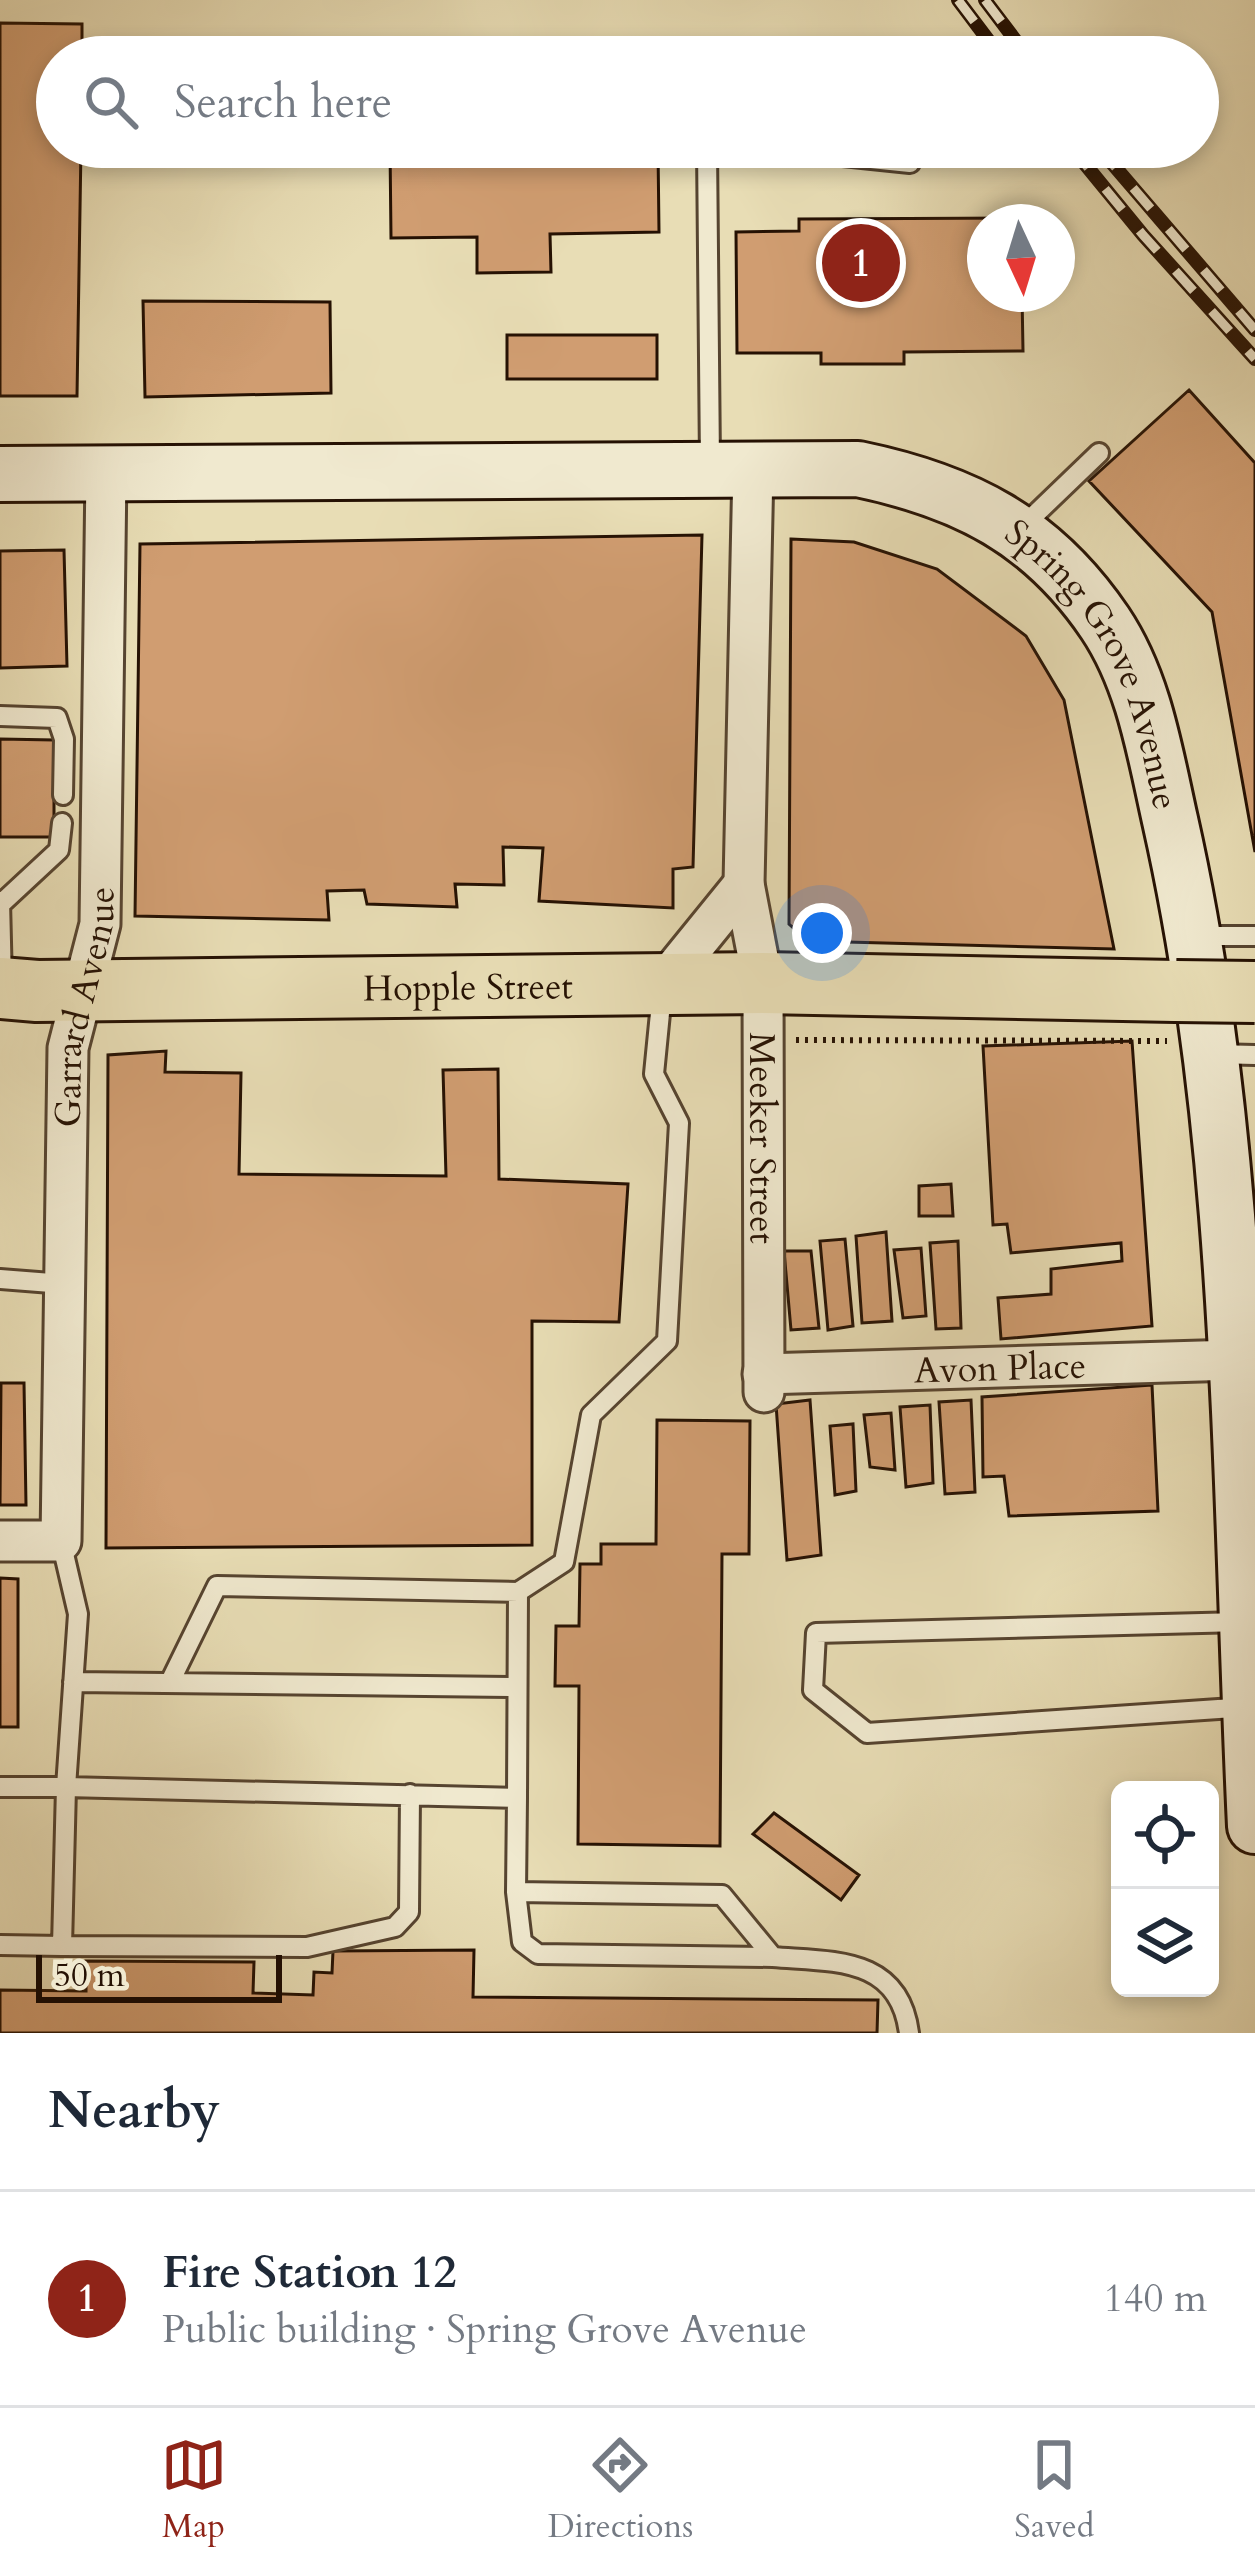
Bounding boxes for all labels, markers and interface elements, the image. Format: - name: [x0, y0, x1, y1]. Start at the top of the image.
- search box: [36, 36, 1219, 168]
- icon: search: [78, 69, 144, 135]
- text: Search here: [174, 72, 392, 133]
- north arrow: [967, 204, 1075, 312]
- pin: 1: [822, 218, 900, 308]
- street label: Spring Grove Avenue: [995, 508, 1190, 814]
- street label: Garrard Avenue: [44, 886, 126, 1128]
- your location: [792, 903, 852, 963]
- street label: Hopple Street: [363, 962, 573, 1013]
- street label: Meeker Street: [737, 1032, 787, 1244]
- street label: Avon Place: [913, 1341, 1087, 1396]
- map controls: [1111, 1781, 1219, 1997]
- button: locate: [1111, 1781, 1219, 1889]
- button: layers: [1111, 1889, 1219, 1997]
- scale bar: [36, 1949, 282, 2002]
- text: 50 m: [54, 1953, 125, 1998]
- text: Nearby: [48, 2076, 220, 2146]
- text: Fire Station 12: [162, 2242, 457, 2303]
- text: 1: [77, 2272, 97, 2325]
- text: 140 m: [1104, 2272, 1207, 2325]
- text: Public building · Spring Grove Avenue: [162, 2303, 807, 2356]
- tab: Map: [161, 2432, 227, 2549]
- tab: Directions: [548, 2432, 693, 2549]
- tab: Saved: [1014, 2432, 1094, 2549]

